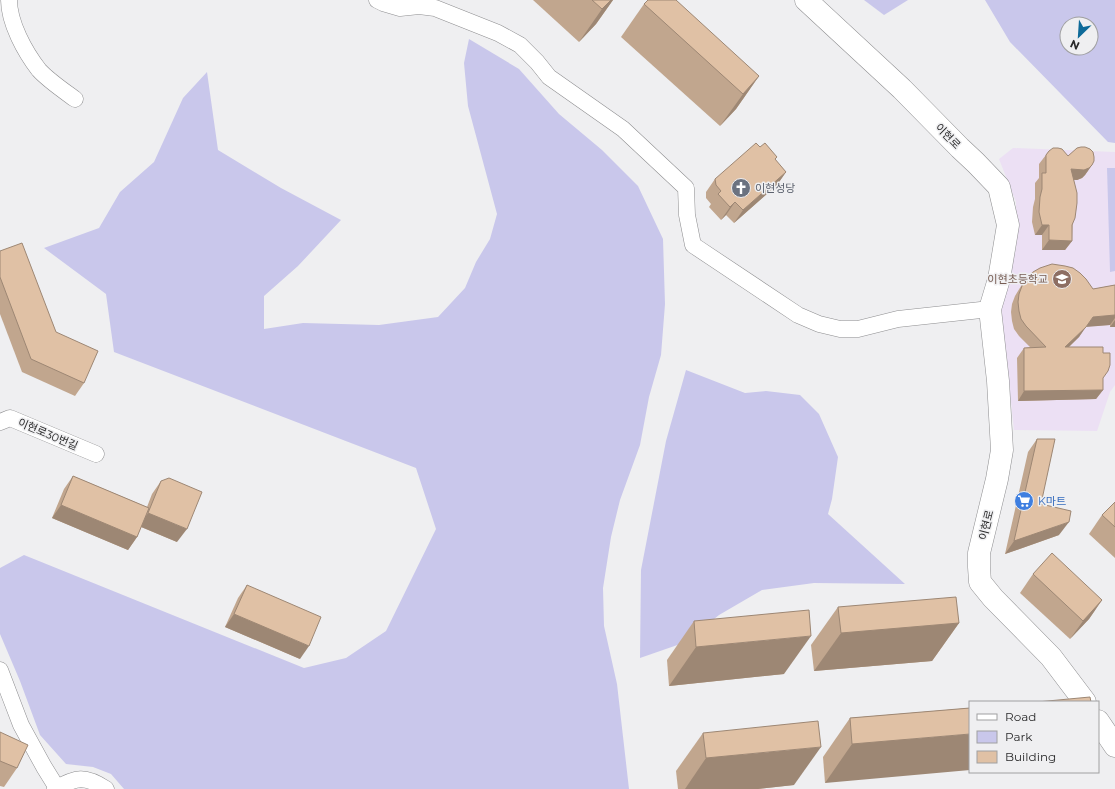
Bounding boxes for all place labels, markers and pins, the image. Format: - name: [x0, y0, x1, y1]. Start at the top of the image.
- church icon: 이현성당: [730, 177, 752, 199]
- place label: 이현성당: [755, 181, 795, 195]
- school or university icon: 이현초등학교: [1051, 268, 1073, 290]
- place label: 이현초등학교: [987, 272, 1048, 286]
- supermarket icon: K마트: [1013, 490, 1035, 512]
- place label: K마트: [1038, 494, 1066, 508]

